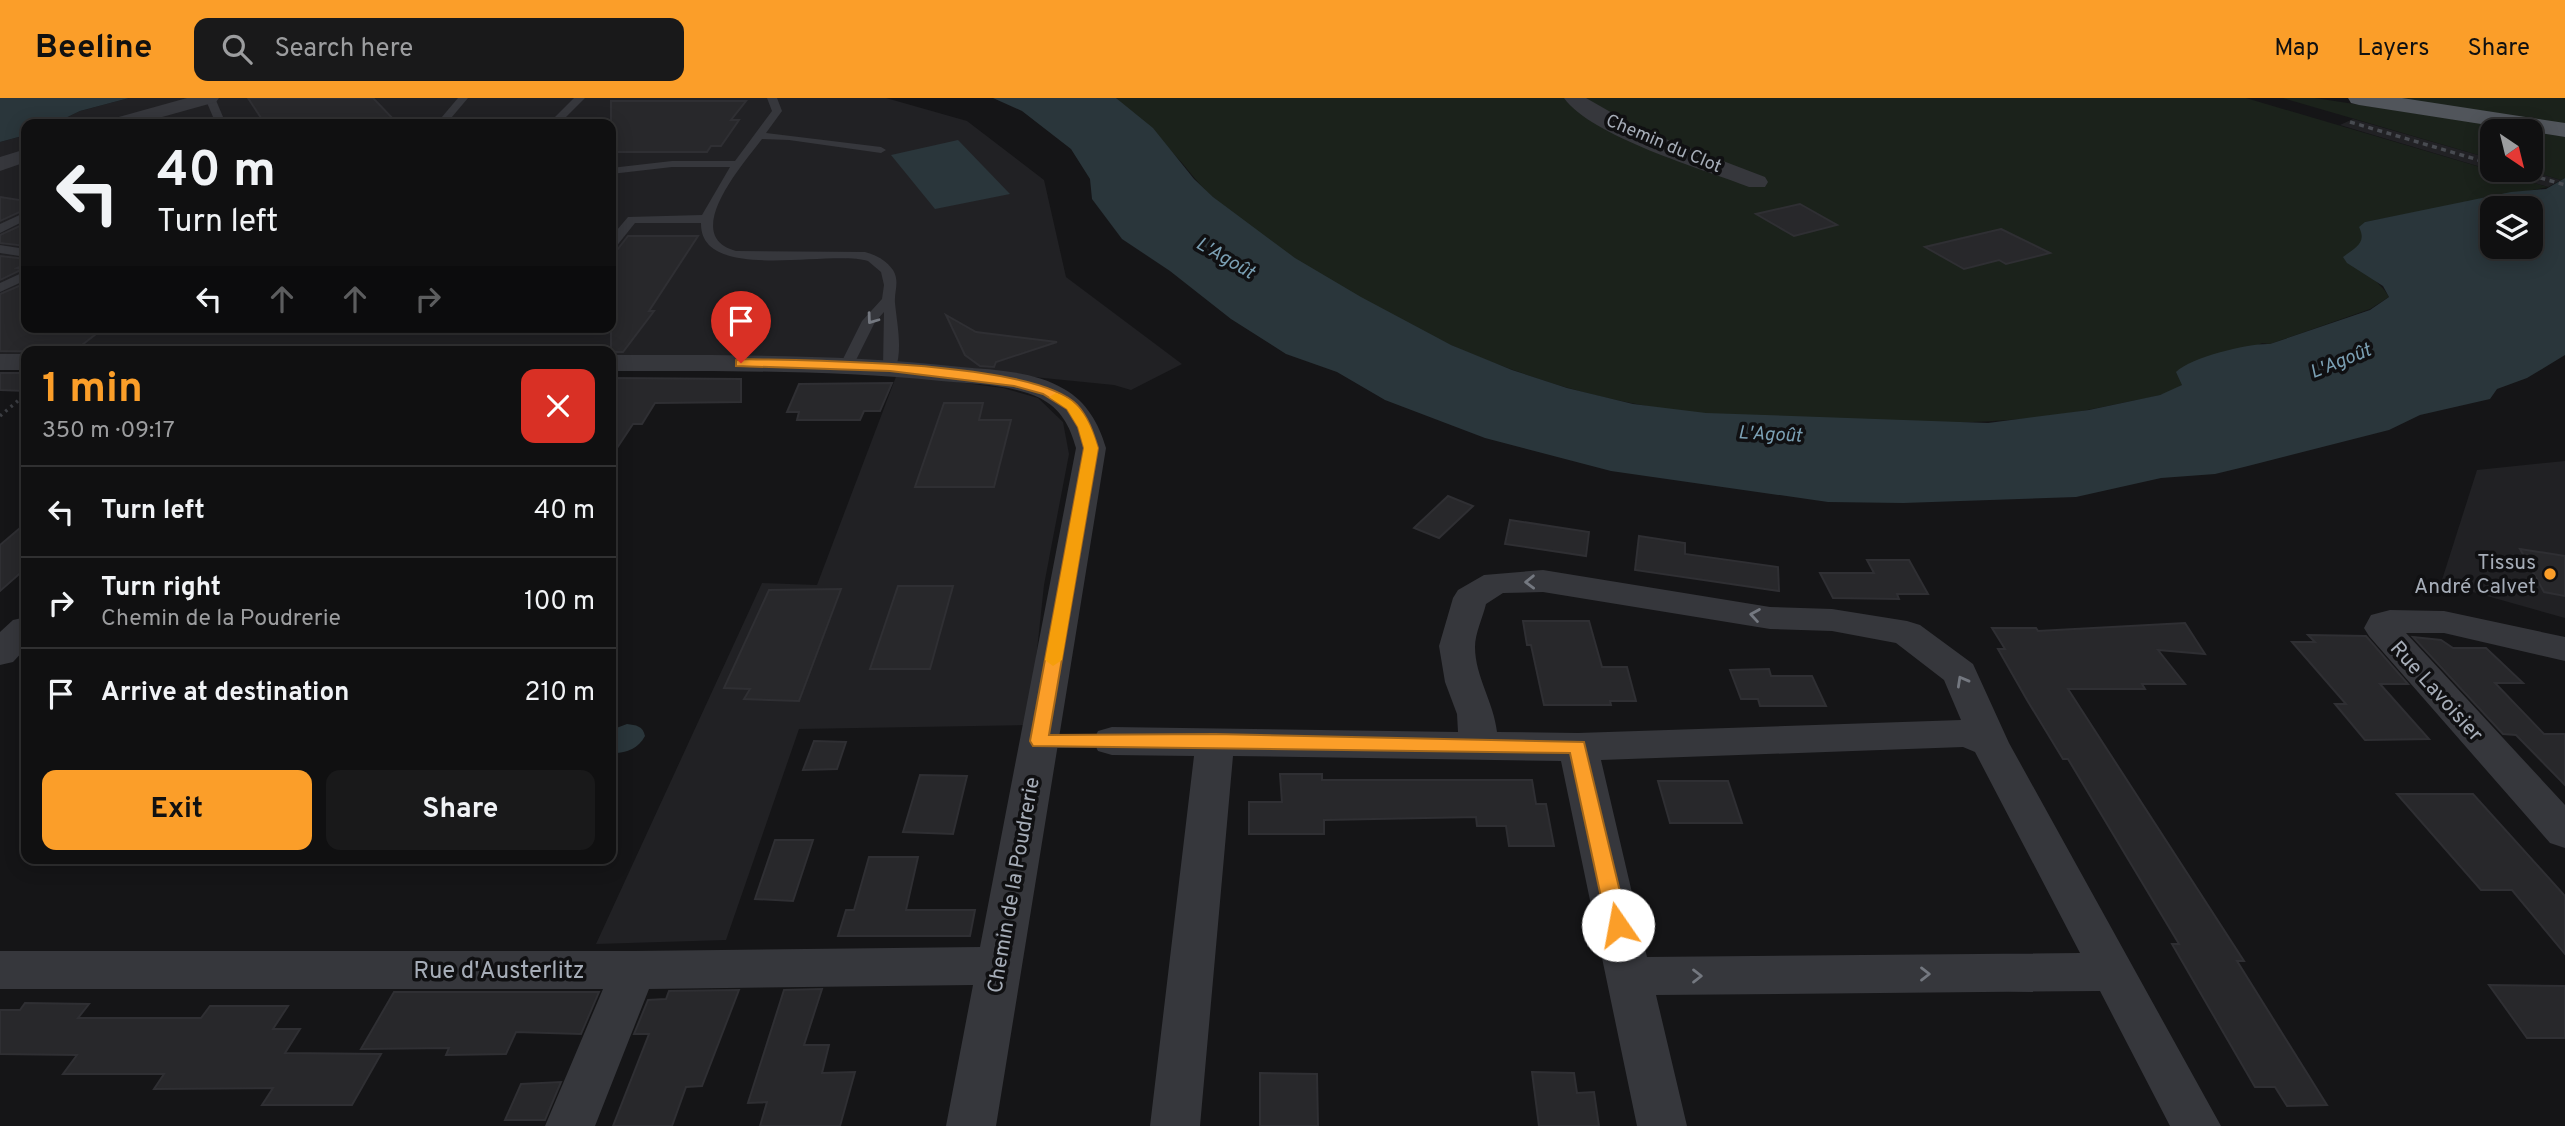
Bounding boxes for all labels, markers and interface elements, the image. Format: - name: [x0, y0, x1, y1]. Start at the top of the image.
- search box: [194, 18, 684, 81]
- text: Beeline: [35, 28, 152, 70]
- icon: search: [218, 30, 256, 68]
- text: Search here: [274, 33, 413, 66]
- text: Map: [2274, 34, 2319, 64]
- text: Layers: [2357, 34, 2429, 64]
- text: Share: [2467, 34, 2530, 64]
- street label: Chemin du Clot: [1602, 110, 1725, 179]
- north arrow: [2480, 119, 2543, 182]
- map controls: [2480, 119, 2543, 259]
- text: 40 m: [157, 142, 276, 204]
- icon: left: [42, 147, 133, 238]
- button: layers: [2480, 196, 2543, 259]
- text: Turn left: [157, 203, 278, 243]
- water label: L'Agoût: [1191, 232, 1260, 286]
- icon: left: [190, 280, 228, 318]
- icon: ahead: [263, 280, 301, 318]
- icon: ahead: [336, 280, 374, 318]
- icon: right: [409, 280, 447, 318]
- pin: [711, 291, 771, 363]
- icon: arrive: [722, 302, 760, 340]
- one-way arrow: [868, 311, 880, 324]
- water label: L'Agoût: [2307, 338, 2376, 385]
- text: 1 min: [42, 364, 143, 417]
- button: close: [521, 369, 595, 443]
- text: 350 m · 09:17: [42, 417, 175, 446]
- water label: L'Agoût: [1737, 421, 1804, 449]
- icon: left: [42, 493, 80, 531]
- text: Turn left: [101, 495, 205, 528]
- text: 40 m: [534, 495, 595, 528]
- place label: Tissus André Calvet: [2414, 550, 2536, 601]
- marker: Tissus André Calvet: [2542, 566, 2558, 582]
- text: Turn right: [101, 572, 221, 605]
- one-way arrow: [1525, 574, 1536, 589]
- icon: right: [42, 584, 80, 622]
- text: 100 m: [524, 586, 595, 619]
- text: Chemin de la Poudrerie: [101, 605, 341, 634]
- one-way arrow: [1749, 608, 1761, 623]
- street label: Rue Lavoisier: [2383, 636, 2488, 748]
- icon: arrive: [42, 675, 80, 713]
- one-way arrow: [1957, 676, 1970, 689]
- text: Arrive at destination: [101, 677, 349, 710]
- text: 210 m: [525, 677, 595, 710]
- button: Exit: [42, 770, 312, 850]
- button: Share: [326, 770, 595, 850]
- street label: Chemin de la Poudrerie: [982, 775, 1047, 995]
- position arrow: [1581, 888, 1655, 962]
- street label: Rue d'Austerlitz: [413, 957, 585, 987]
- one-way arrow: [1920, 966, 1930, 982]
- one-way arrow: [1693, 968, 1703, 984]

